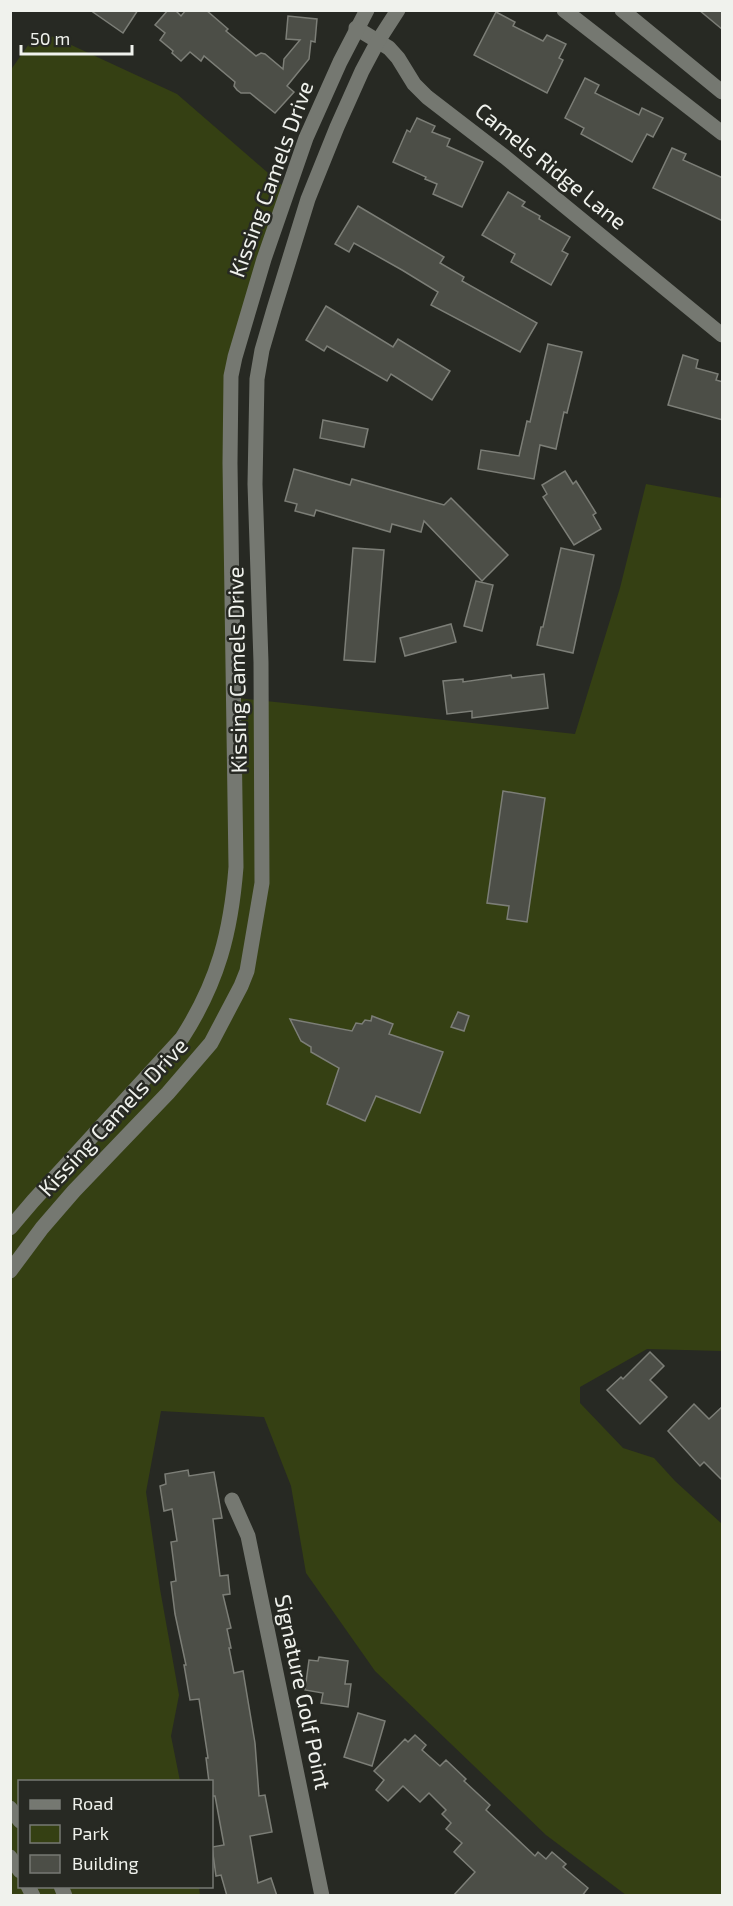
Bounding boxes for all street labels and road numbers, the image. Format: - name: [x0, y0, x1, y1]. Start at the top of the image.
- street label: Kissing Camels Drive: [222, 77, 318, 280]
- street label: Camels Ridge Lane: [471, 96, 632, 234]
- street label: Kissing Camels Drive: [221, 566, 251, 774]
- street label: Kissing Camels Drive: [32, 1032, 192, 1201]
- street label: Signature Golf Point: [271, 1592, 337, 1792]

